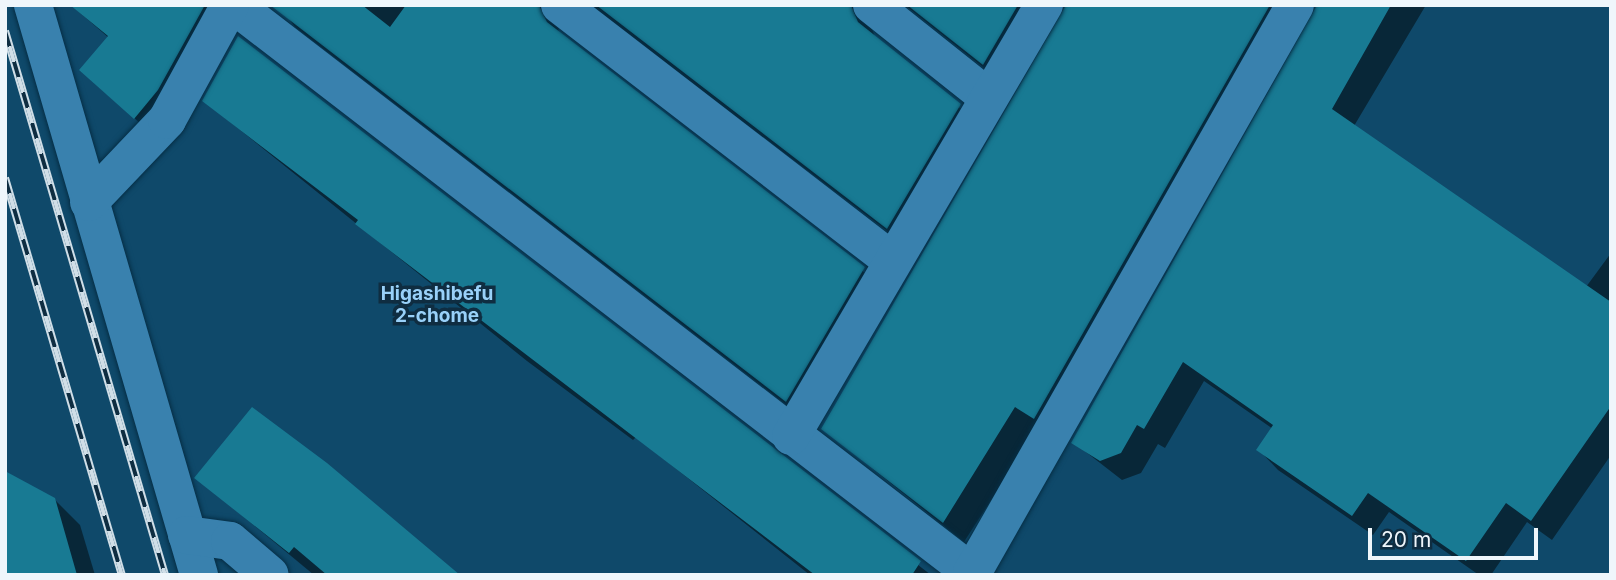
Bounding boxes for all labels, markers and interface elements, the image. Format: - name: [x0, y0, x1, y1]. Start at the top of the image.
- district label: Higashibefu 2-chome: [381, 283, 493, 327]
- scale bar: [1371, 514, 1541, 558]
- text: 20 m: [1381, 527, 1431, 552]

